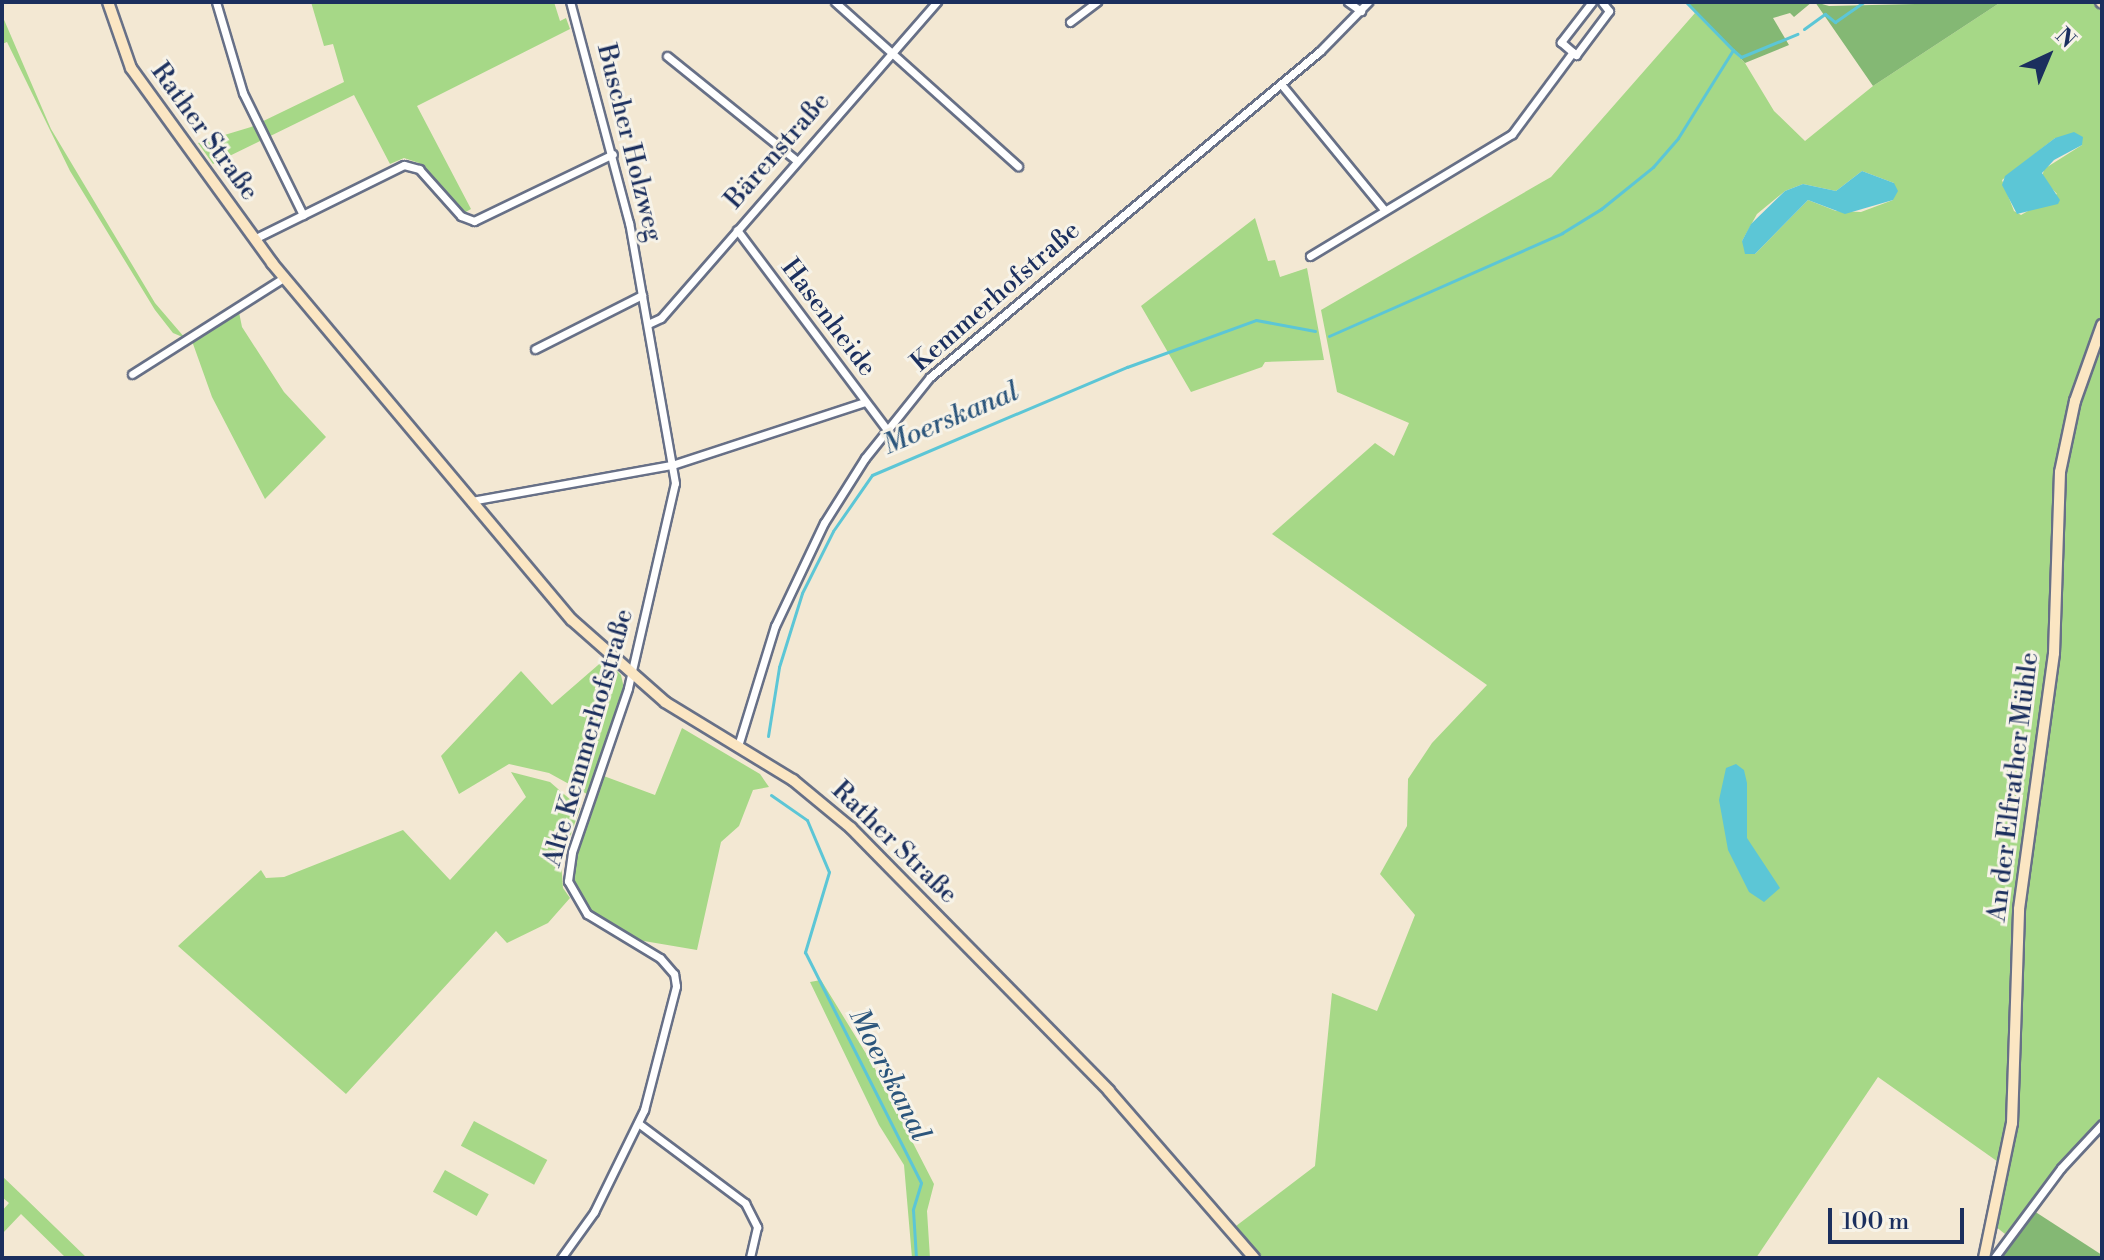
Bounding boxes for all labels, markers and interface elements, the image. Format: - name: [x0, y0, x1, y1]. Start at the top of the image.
- north arrow: [2008, 16, 2088, 96]
- text: N: [2049, 23, 2081, 54]
- street label: Buscher Holzweg: [589, 41, 669, 245]
- street label: Rather Straße: [144, 57, 264, 207]
- street label: Bärenstraße: [719, 86, 837, 216]
- street label: Kemmerhofstraße: [905, 215, 1087, 379]
- street label: Hasenheide: [774, 253, 882, 383]
- water label: Moerskanal: [878, 375, 1024, 463]
- street label: Alte Kemmerhofstraße: [537, 606, 641, 870]
- street label: An der Elfrather Mühle: [1982, 650, 2046, 924]
- street label: Rather Straße: [825, 775, 963, 911]
- water label: Moerskanal: [841, 1003, 937, 1147]
- scale bar: [1832, 1192, 1968, 1242]
- text: 100 m: [1842, 1207, 1909, 1237]

